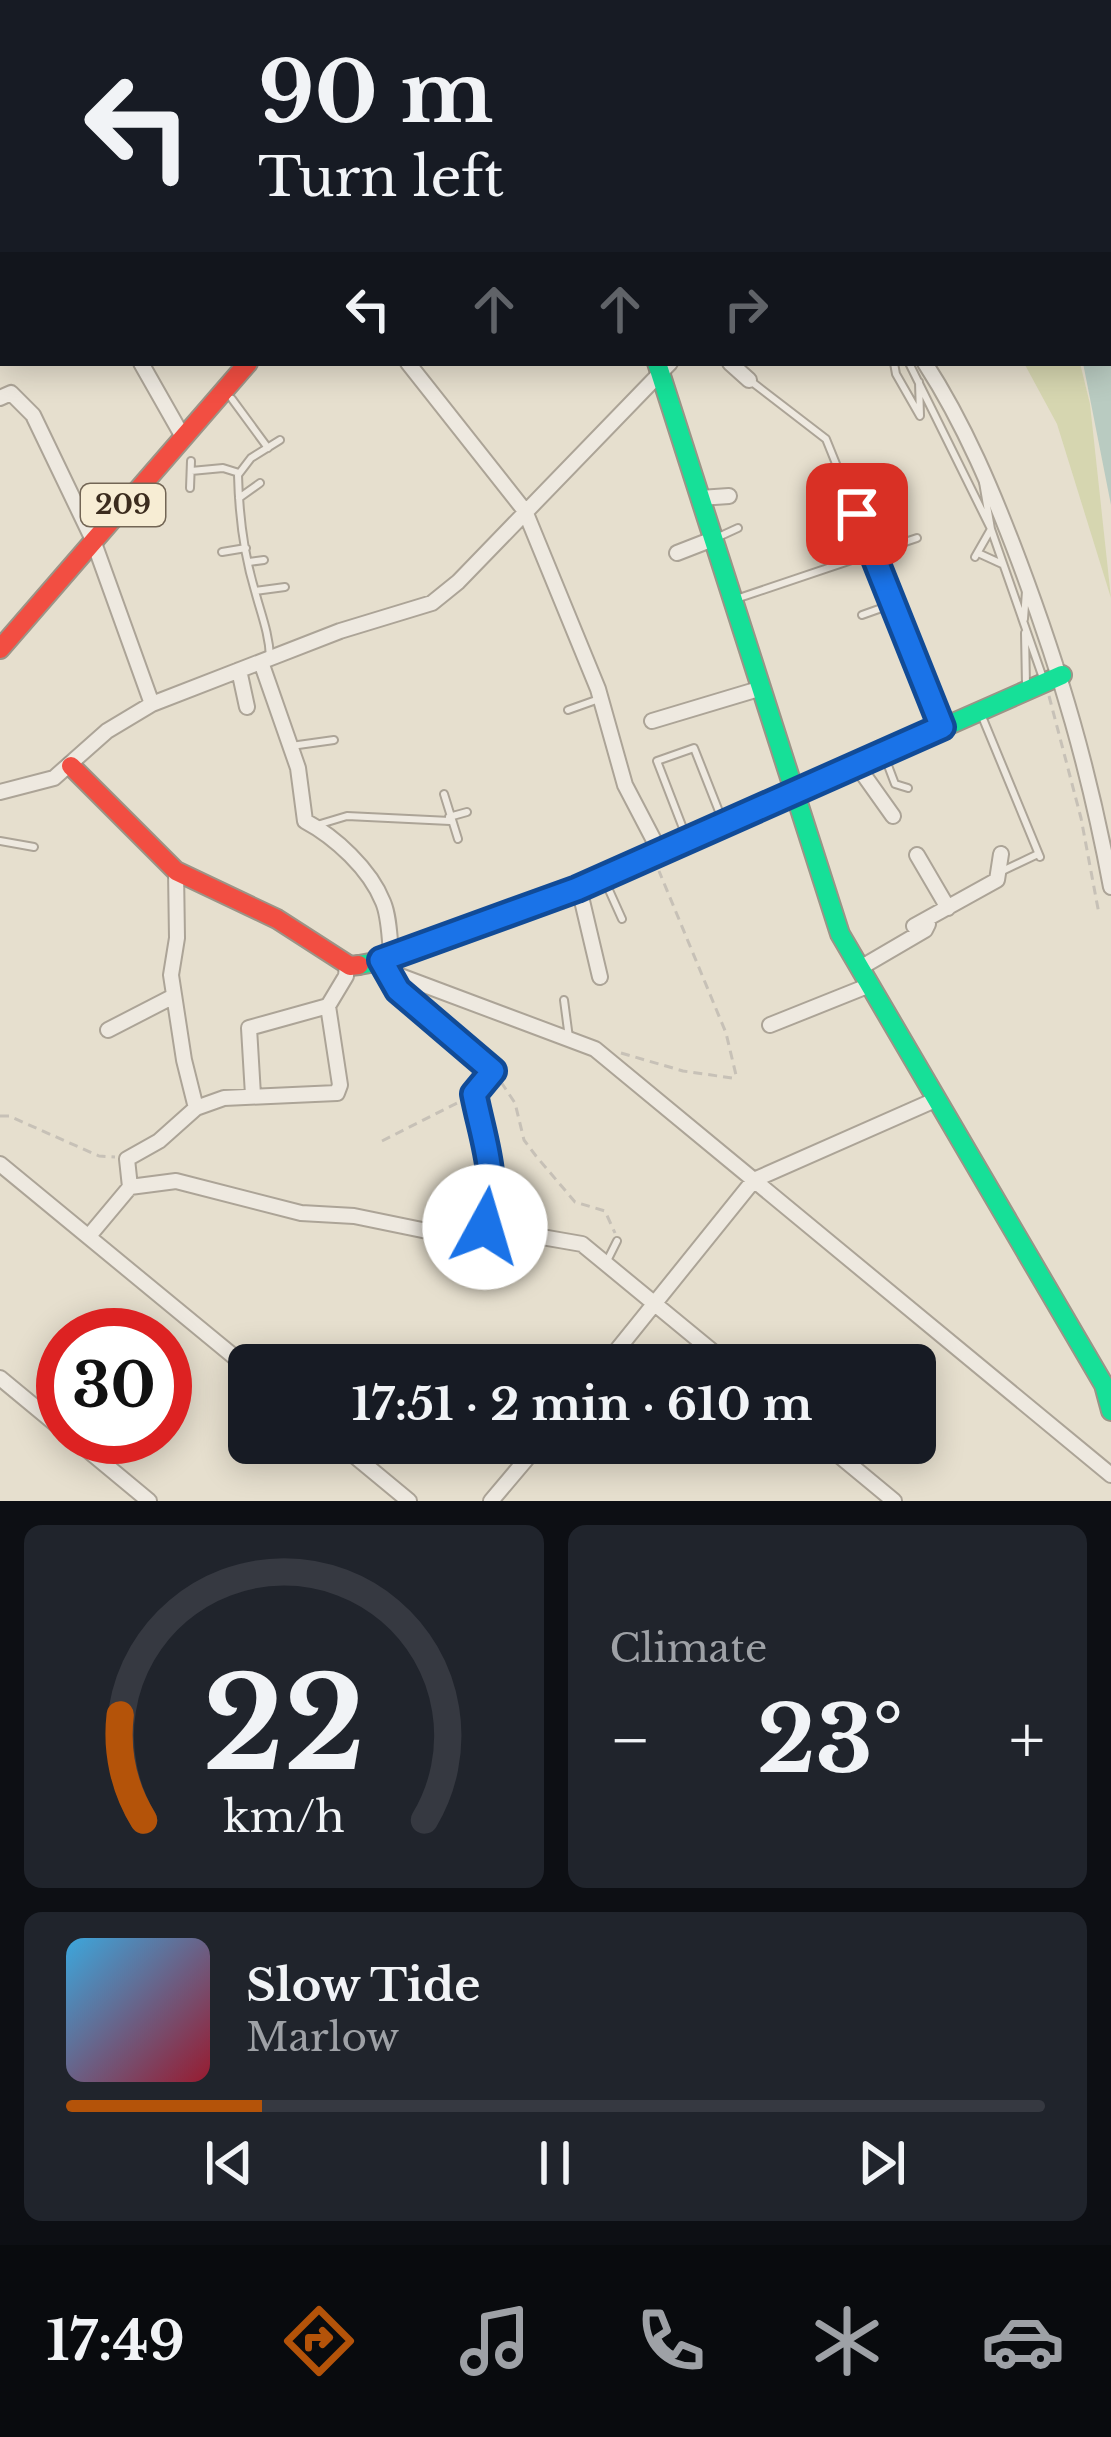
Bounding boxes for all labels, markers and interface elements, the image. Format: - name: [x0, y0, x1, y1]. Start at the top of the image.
- text: 90 m: [258, 41, 493, 145]
- icon: left: [60, 48, 216, 204]
- text: Turn left: [258, 144, 504, 211]
- icon: left: [335, 276, 401, 342]
- icon: ahead: [461, 276, 527, 342]
- icon: ahead: [587, 276, 653, 342]
- icon: right: [713, 276, 779, 342]
- pin: [806, 463, 908, 565]
- icon: arrive: [824, 481, 890, 547]
- road number: 209: [81, 484, 165, 526]
- position arrow: [422, 1164, 548, 1290]
- speed limit sign: 30: [36, 1308, 192, 1464]
- text: 17:51 · 2 min · 610 m: [352, 1376, 812, 1432]
- text: Climate: [610, 1624, 767, 1673]
- text: 22: [202, 1648, 365, 1803]
- text: 23°: [757, 1685, 903, 1796]
- text: −: [610, 1699, 651, 1781]
- text: +: [1009, 1699, 1045, 1781]
- text: km/h: [223, 1789, 345, 1843]
- text: Slow Tide: [246, 1957, 481, 2013]
- text: Marlow: [246, 2013, 399, 2062]
- icon: previous: [196, 2130, 262, 2196]
- icon: pause: [522, 2130, 588, 2196]
- icon: next: [849, 2130, 915, 2196]
- icon: directions: [277, 2299, 361, 2383]
- icon: music: [453, 2299, 537, 2383]
- icon: phone: [629, 2299, 713, 2383]
- icon: climate: [805, 2299, 889, 2383]
- icon: car: [981, 2299, 1065, 2383]
- text: 17:49: [46, 2308, 185, 2375]

